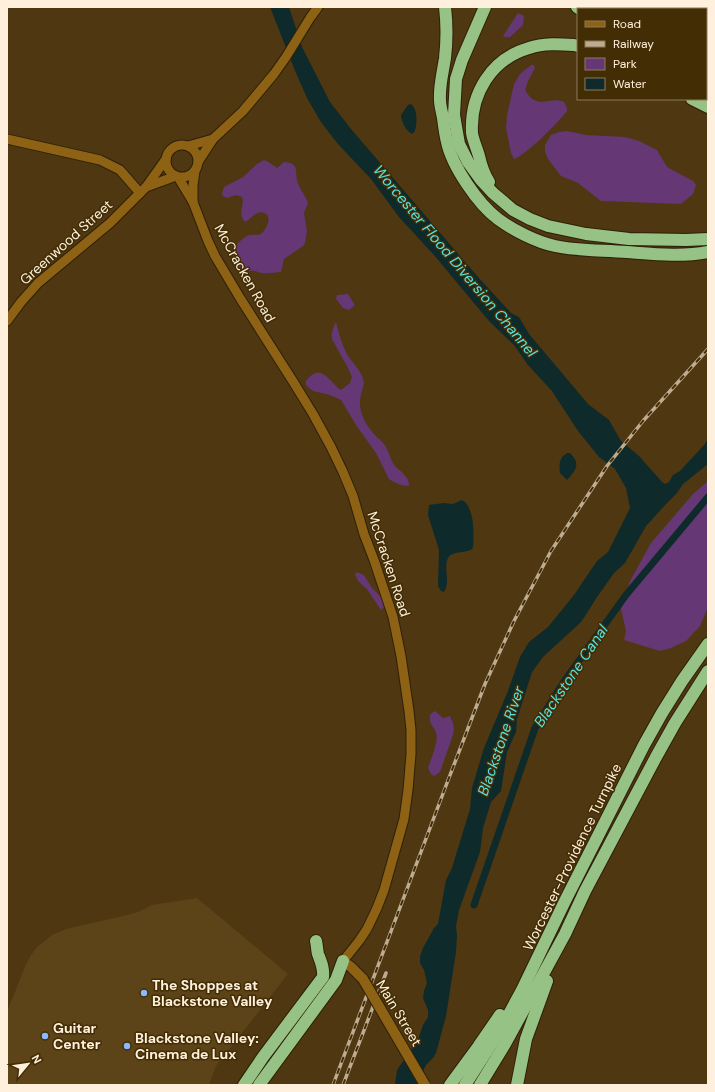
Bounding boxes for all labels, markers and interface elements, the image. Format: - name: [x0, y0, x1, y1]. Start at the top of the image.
- legend: [577, 8, 707, 100]
- text: Road: [613, 16, 641, 32]
- text: Railway: [613, 36, 654, 52]
- text: Park: [613, 56, 637, 72]
- text: Water: [613, 76, 647, 92]
- water label: Worcester Flood Diversion Channel: [369, 161, 542, 362]
- street label: Greenwood Street: [16, 196, 116, 288]
- street label: McCracken Road: [211, 221, 279, 325]
- street label: McCracken Road: [364, 509, 414, 619]
- water label: Blackstone Canal: [529, 620, 613, 731]
- water label: Blackstone River: [473, 683, 529, 798]
- street label: Worcester-Providence Turnpike: [519, 760, 625, 953]
- place label: The Shoppes at Blackstone Valley: [152, 976, 273, 1010]
- street label: Main Street: [372, 977, 426, 1049]
- marker: The Shoppes at Blackstone Valley: [139, 988, 149, 998]
- place label: Guitar Center: [53, 1019, 101, 1053]
- place label: Blackstone Valley: Cinema de Lux: [135, 1029, 259, 1063]
- marker: Guitar Center: [40, 1031, 50, 1041]
- marker: Blackstone Valley: Cinema de Lux: [122, 1041, 132, 1051]
- north arrow: [8, 1044, 48, 1084]
- text: N: [29, 1052, 45, 1066]

